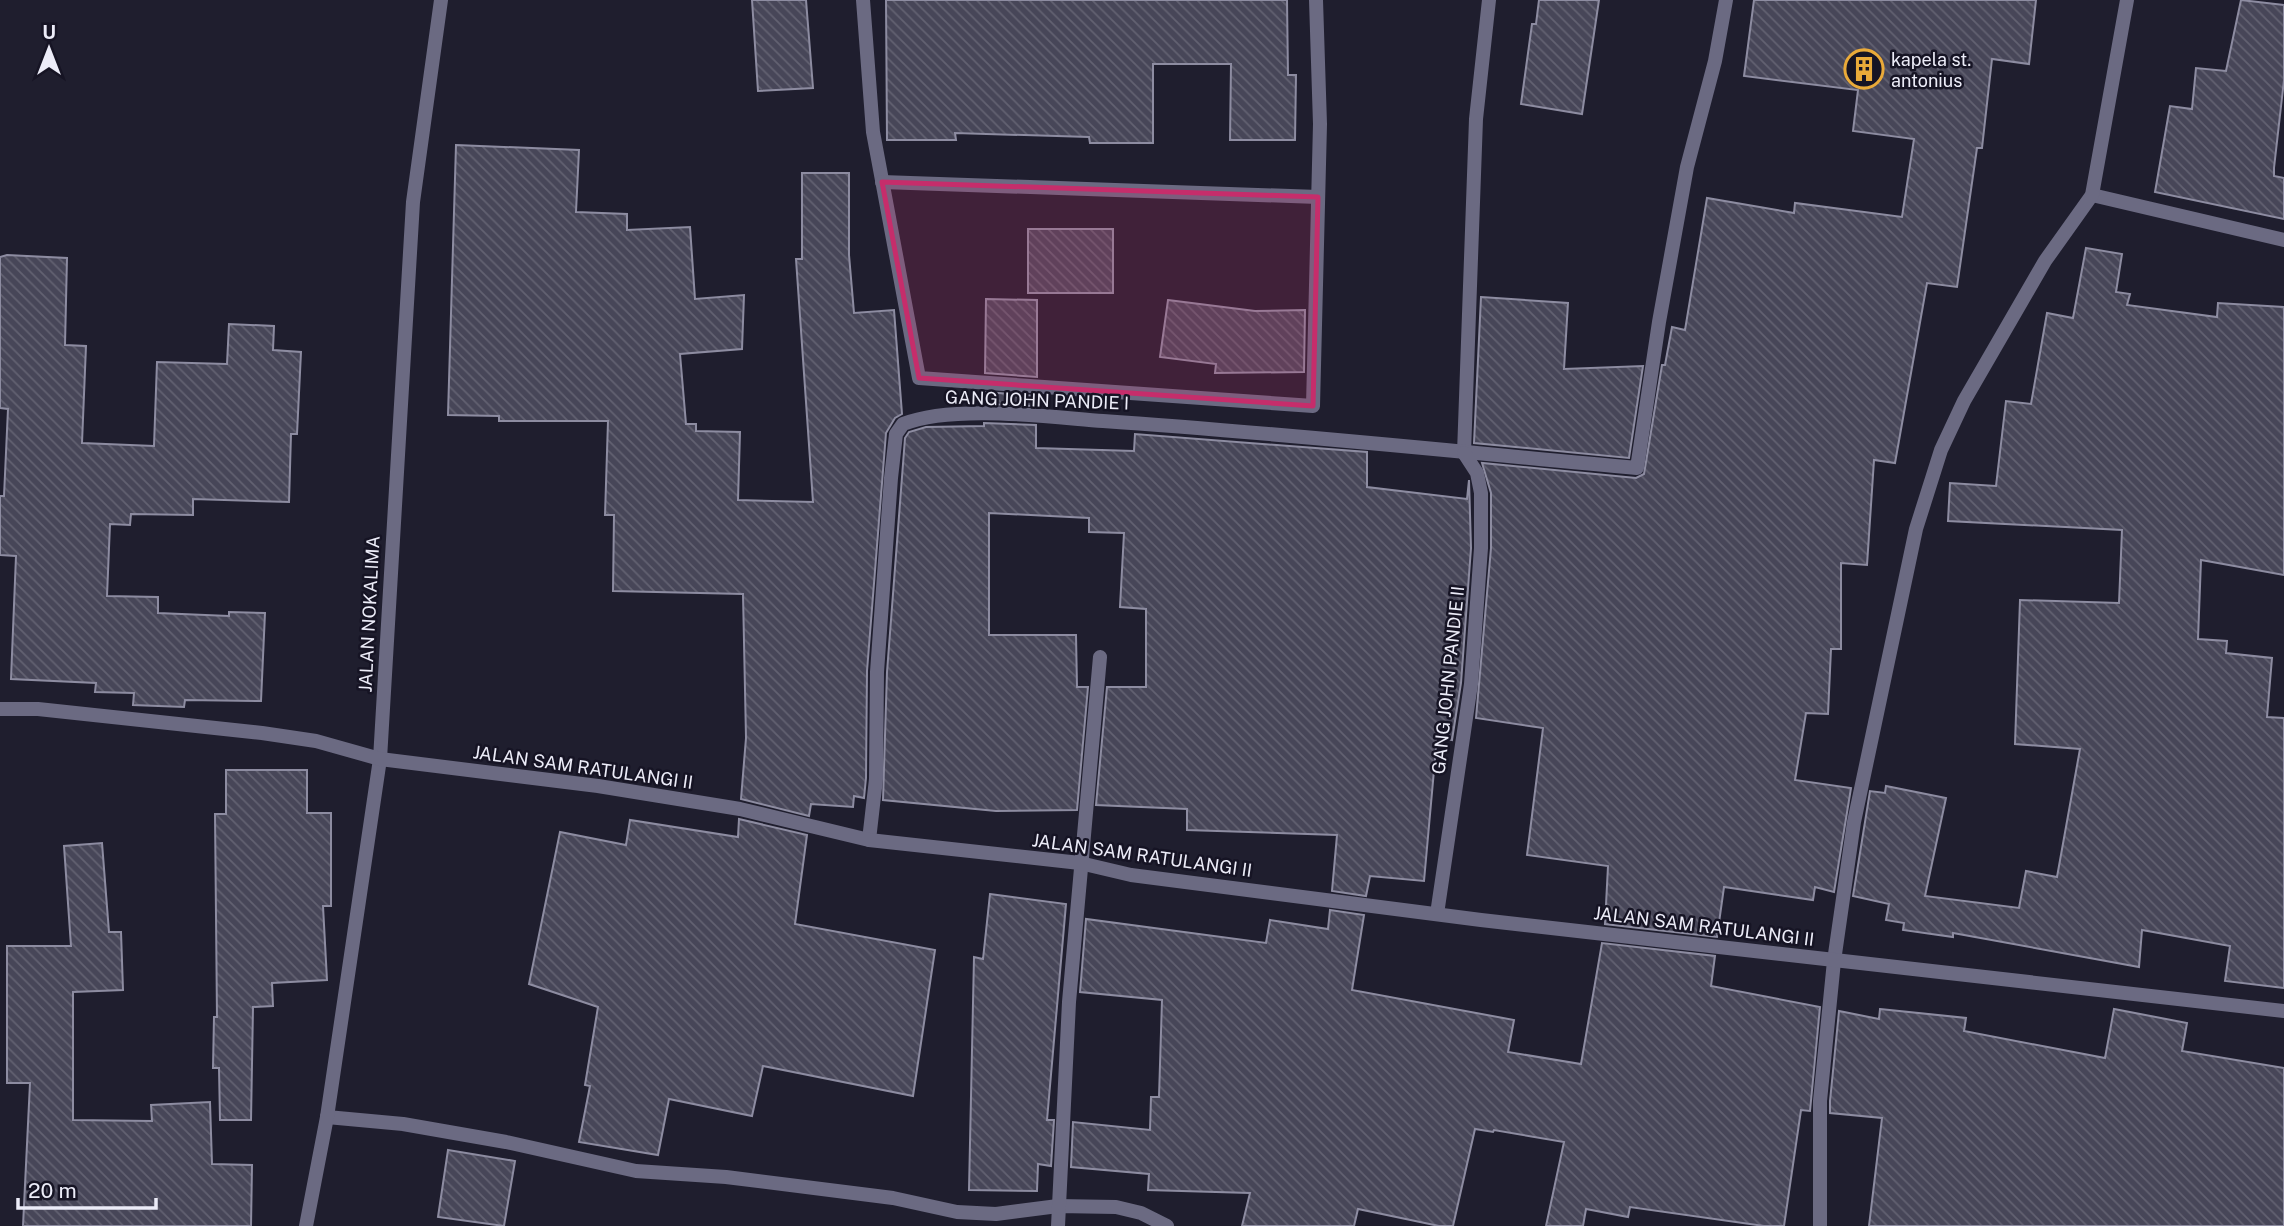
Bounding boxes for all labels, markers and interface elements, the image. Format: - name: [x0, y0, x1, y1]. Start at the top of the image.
- north arrow: [14, 14, 84, 84]
- text: U: [42, 21, 56, 43]
- building icon: kapela st. antonius: [1843, 48, 1885, 90]
- place label: kapela st. antonius: [1891, 49, 1971, 91]
- street label: GANG JOHN PANDIE I: [945, 386, 1129, 414]
- street label: JALAN NOKALIMA: [354, 535, 384, 693]
- street label: GANG JOHN PANDIE II: [1428, 585, 1468, 775]
- street label: JALAN SAM RATULANGI II: [472, 741, 694, 793]
- street label: JALAN SAM RATULANGI II: [1031, 829, 1253, 881]
- street label: JALAN SAM RATULANGI II: [1593, 902, 1815, 950]
- scale bar: [18, 1166, 156, 1210]
- text: 20 m: [28, 1178, 77, 1203]

